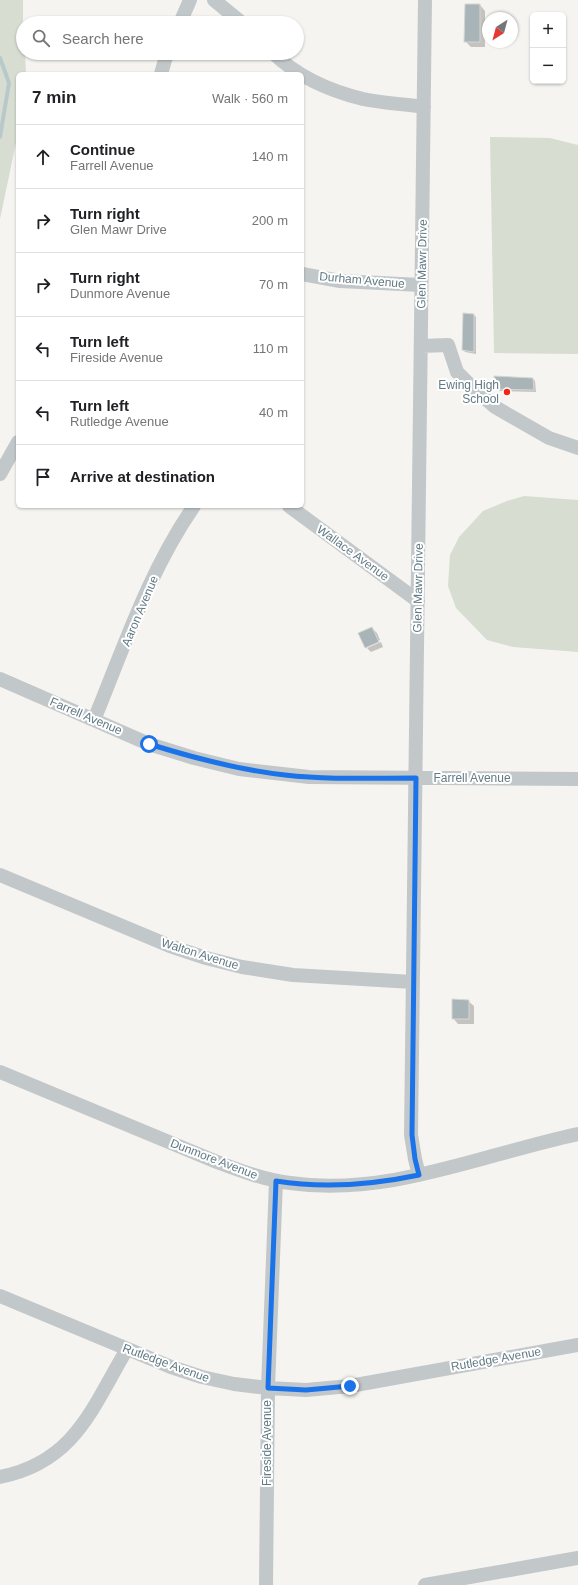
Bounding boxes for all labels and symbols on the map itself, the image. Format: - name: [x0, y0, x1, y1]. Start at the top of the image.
- north arrow: [482, 12, 518, 48]
- street label: Glen Mawr Drive: [414, 219, 430, 309]
- street label: Durham Avenue: [319, 269, 406, 291]
- place label: Ewing High School: [438, 378, 499, 406]
- marker: Ewing High School: [502, 387, 512, 397]
- street label: Wallace Avenue: [314, 522, 392, 584]
- street label: Glen Mawr Drive: [410, 543, 426, 633]
- street label: Aaron Avenue: [119, 573, 161, 648]
- street label: Farrell Avenue: [48, 694, 125, 738]
- route start: [140, 735, 158, 753]
- street label: Farrell Avenue: [433, 771, 511, 785]
- street label: Walton Avenue: [160, 936, 241, 972]
- street label: Dunmore Avenue: [168, 1136, 260, 1182]
- street label: Rutledge Avenue: [121, 1341, 212, 1385]
- street label: Rutledge Avenue: [450, 1344, 542, 1374]
- route end: [341, 1377, 359, 1395]
- street label: Fireside Avenue: [260, 1400, 274, 1486]

